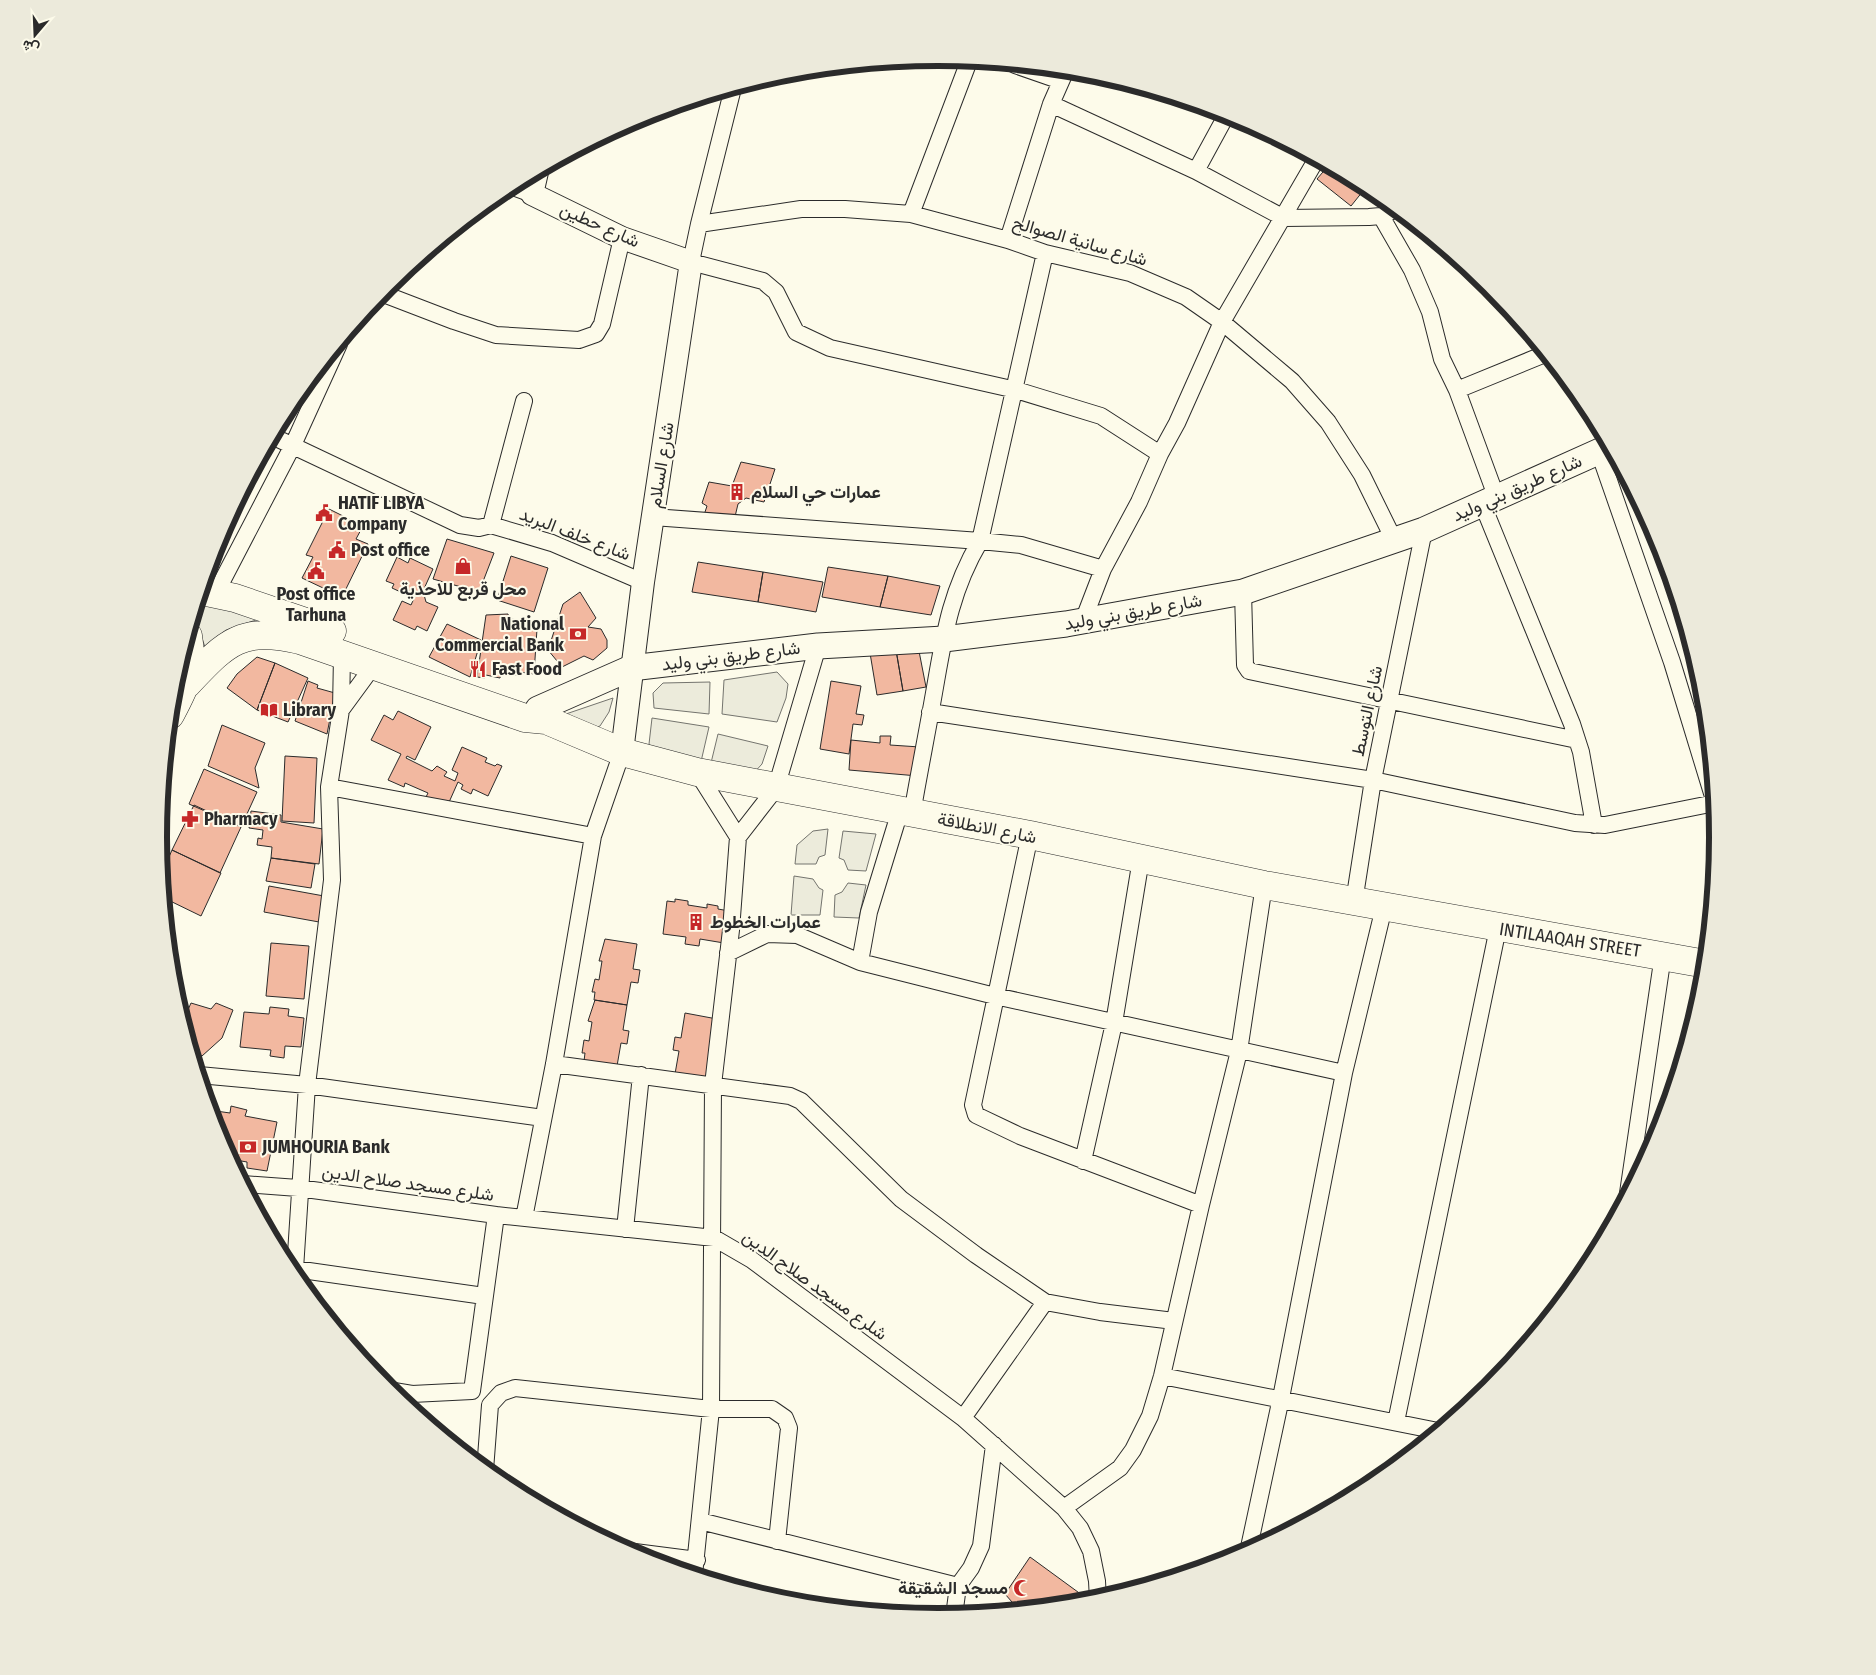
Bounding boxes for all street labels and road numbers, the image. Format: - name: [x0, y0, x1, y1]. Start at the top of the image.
- street label: شارع حطين: [556, 198, 643, 253]
- street label: شارع سانية الصوالح: [1010, 211, 1150, 272]
- street label: شارع السلام: [643, 421, 680, 510]
- street label: شارع طريق بني وليد: [1449, 450, 1587, 530]
- street label: شارع خلف البريد: [516, 503, 634, 566]
- street label: شارع طريق بني وليد: [1062, 589, 1204, 639]
- street label: شارع طريق بني وليد: [660, 637, 802, 679]
- street label: شارع التوسط: [1347, 664, 1388, 759]
- street label: شارع الانطلاقة: [935, 808, 1038, 849]
- street label: INTILAAQAH STREET: [1498, 918, 1643, 962]
- street label: شلرع مسجد صلاح الدين: [320, 1160, 495, 1207]
- street label: شلرع مسجد صلاح الدين: [738, 1225, 892, 1346]

